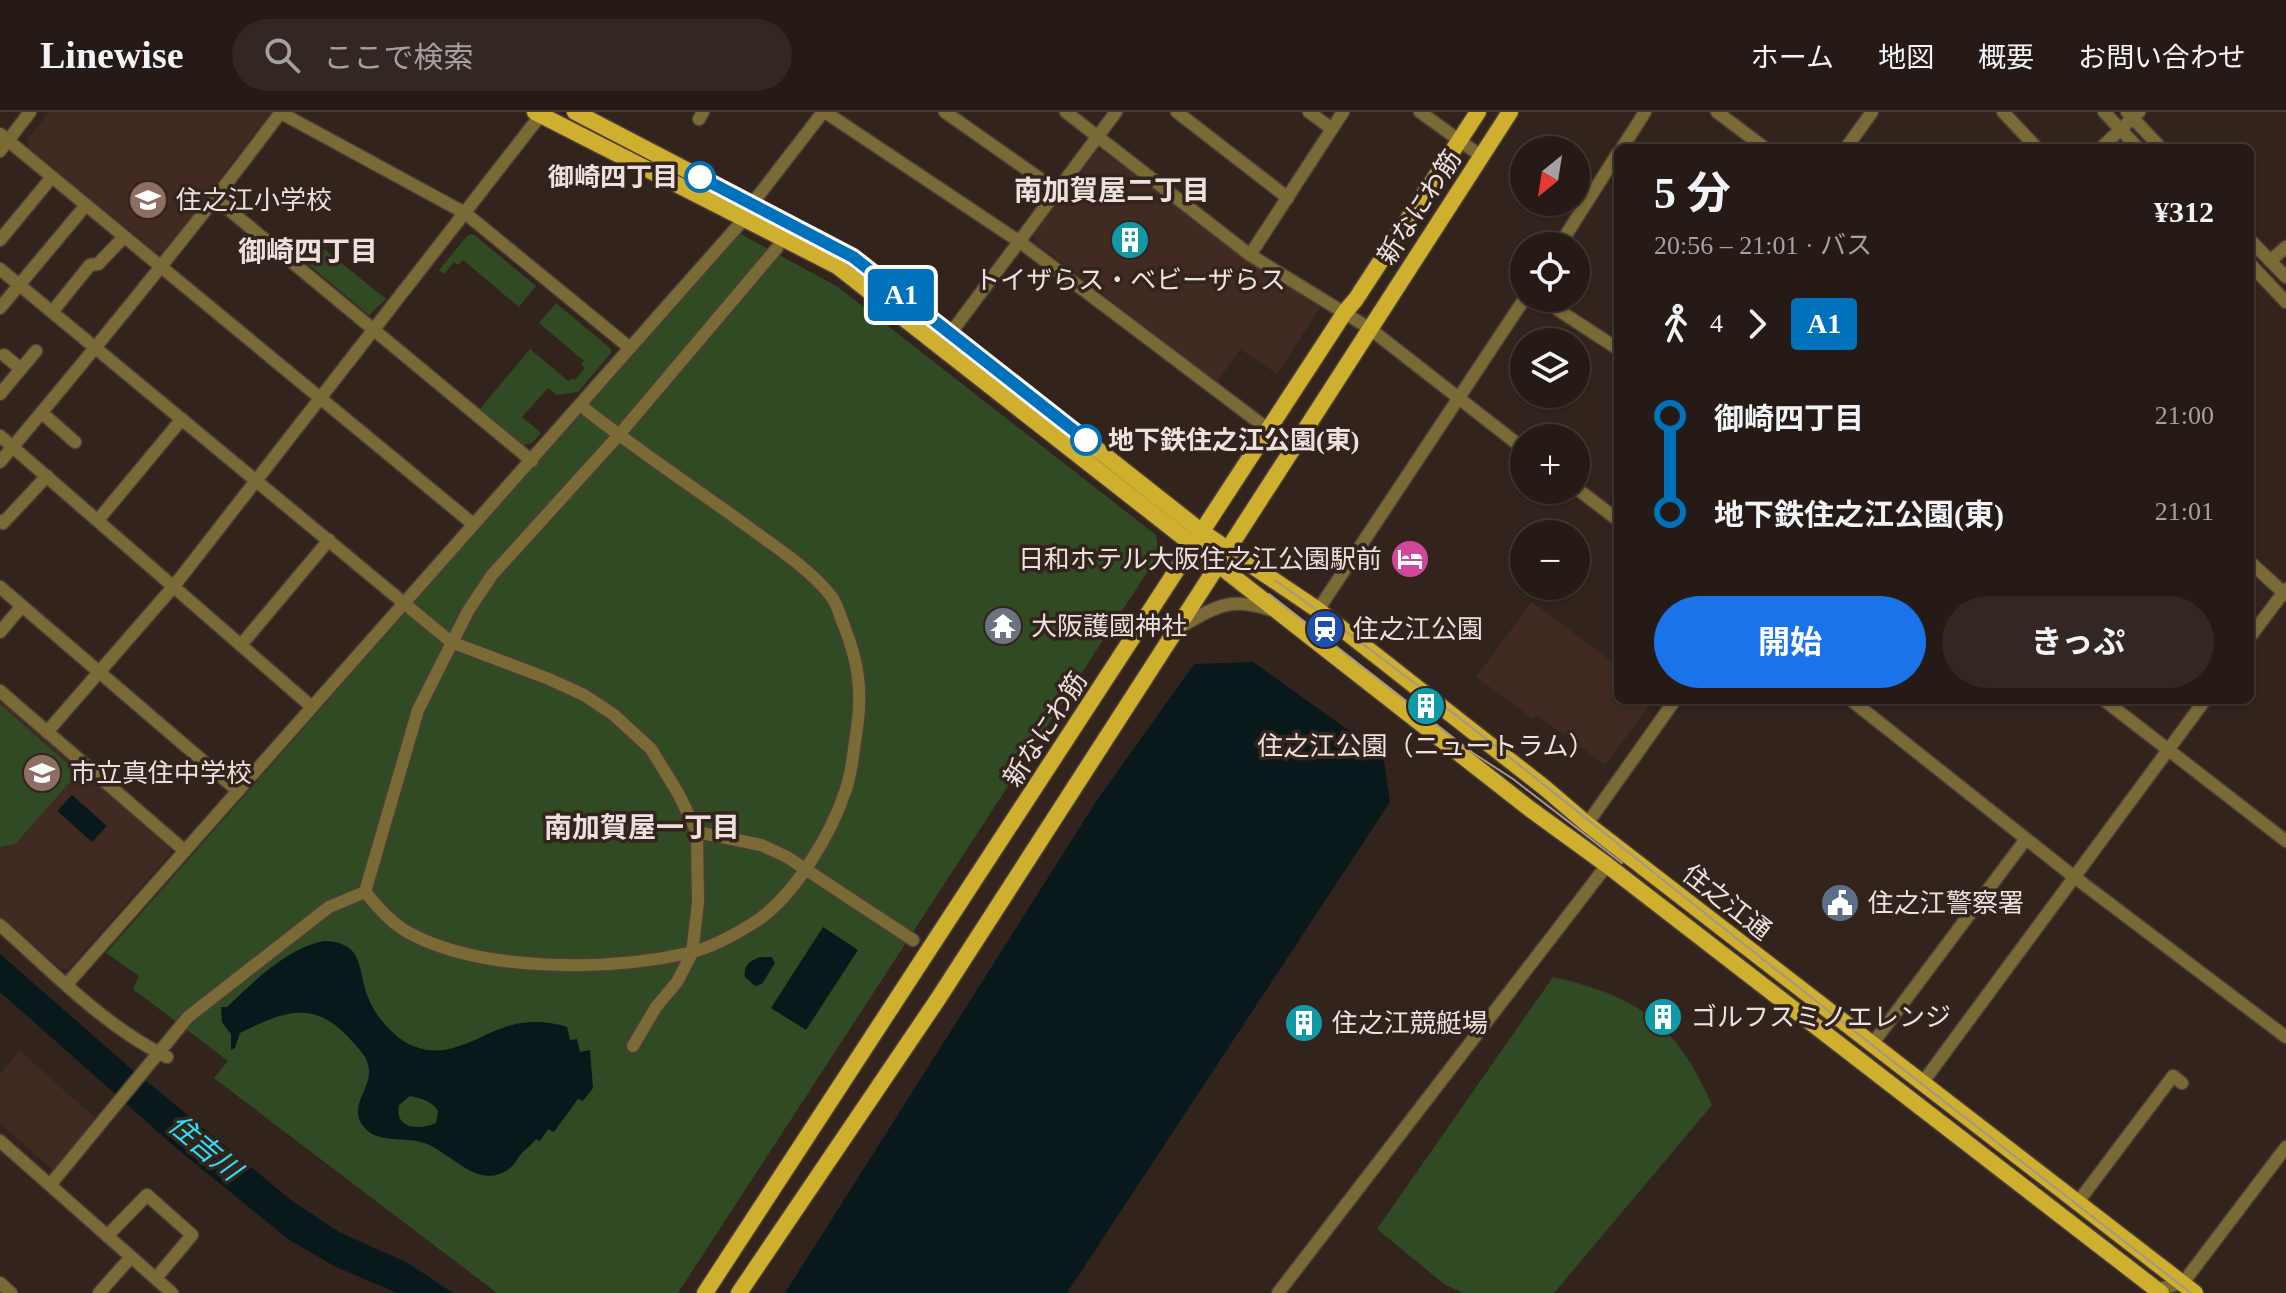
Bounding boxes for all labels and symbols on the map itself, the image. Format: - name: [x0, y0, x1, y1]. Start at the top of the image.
- north arrow: [1510, 136, 1590, 216]
- street label: 新なにわ筋: [1372, 145, 1467, 270]
- marker: 御崎四丁目: [685, 162, 715, 192]
- place label: 御崎四丁目: [548, 163, 678, 192]
- district label: 南加賀屋二丁目: [1014, 175, 1210, 206]
- school or university icon: 住之江小学校: [127, 179, 169, 221]
- place label: 住之江小学校: [176, 186, 332, 215]
- building icon: トイザらス・ベビーザらス: [1109, 219, 1151, 261]
- district label: 御崎四丁目: [238, 236, 378, 267]
- place label: トイザらス・ベビーザらス: [974, 266, 1286, 295]
- line badge: A1: [865, 269, 937, 321]
- marker: 地下鉄住之江公園(東): [1071, 425, 1101, 455]
- place label: 地下鉄住之江公園(東): [1108, 426, 1359, 455]
- hotel icon: 日和ホテル大阪住之江公園駅前: [1389, 538, 1431, 580]
- place label: 日和ホテル大阪住之江公園駅前: [1018, 545, 1382, 574]
- temple icon: 大阪護國神社: [982, 605, 1024, 647]
- station icon: 住之江公園: [1304, 608, 1346, 650]
- place label: 大阪護國神社: [1031, 612, 1187, 641]
- place label: 住之江公園: [1353, 615, 1483, 644]
- street label: 新なにわ筋: [998, 667, 1093, 792]
- building icon: 住之江公園（ニュートラム）: [1405, 685, 1447, 727]
- place label: 住之江公園（ニュートラム）: [1257, 732, 1595, 761]
- school or university icon: 市立真住中学校: [21, 752, 63, 794]
- place label: 市立真住中学校: [70, 759, 252, 788]
- district label: 南加賀屋一丁目: [544, 812, 740, 843]
- street label: 住之江通: [1677, 859, 1777, 946]
- public building icon: 住之江警察署: [1819, 882, 1861, 924]
- place label: 住之江警察署: [1868, 889, 2024, 918]
- building icon: ゴルフスミノエレンジ: [1642, 996, 1684, 1038]
- building icon: 住之江競艇場: [1283, 1002, 1325, 1044]
- place label: ゴルフスミノエレンジ: [1691, 1003, 1951, 1032]
- place label: 住之江競艇場: [1332, 1009, 1488, 1038]
- water label: 住吉川: [163, 1109, 249, 1188]

